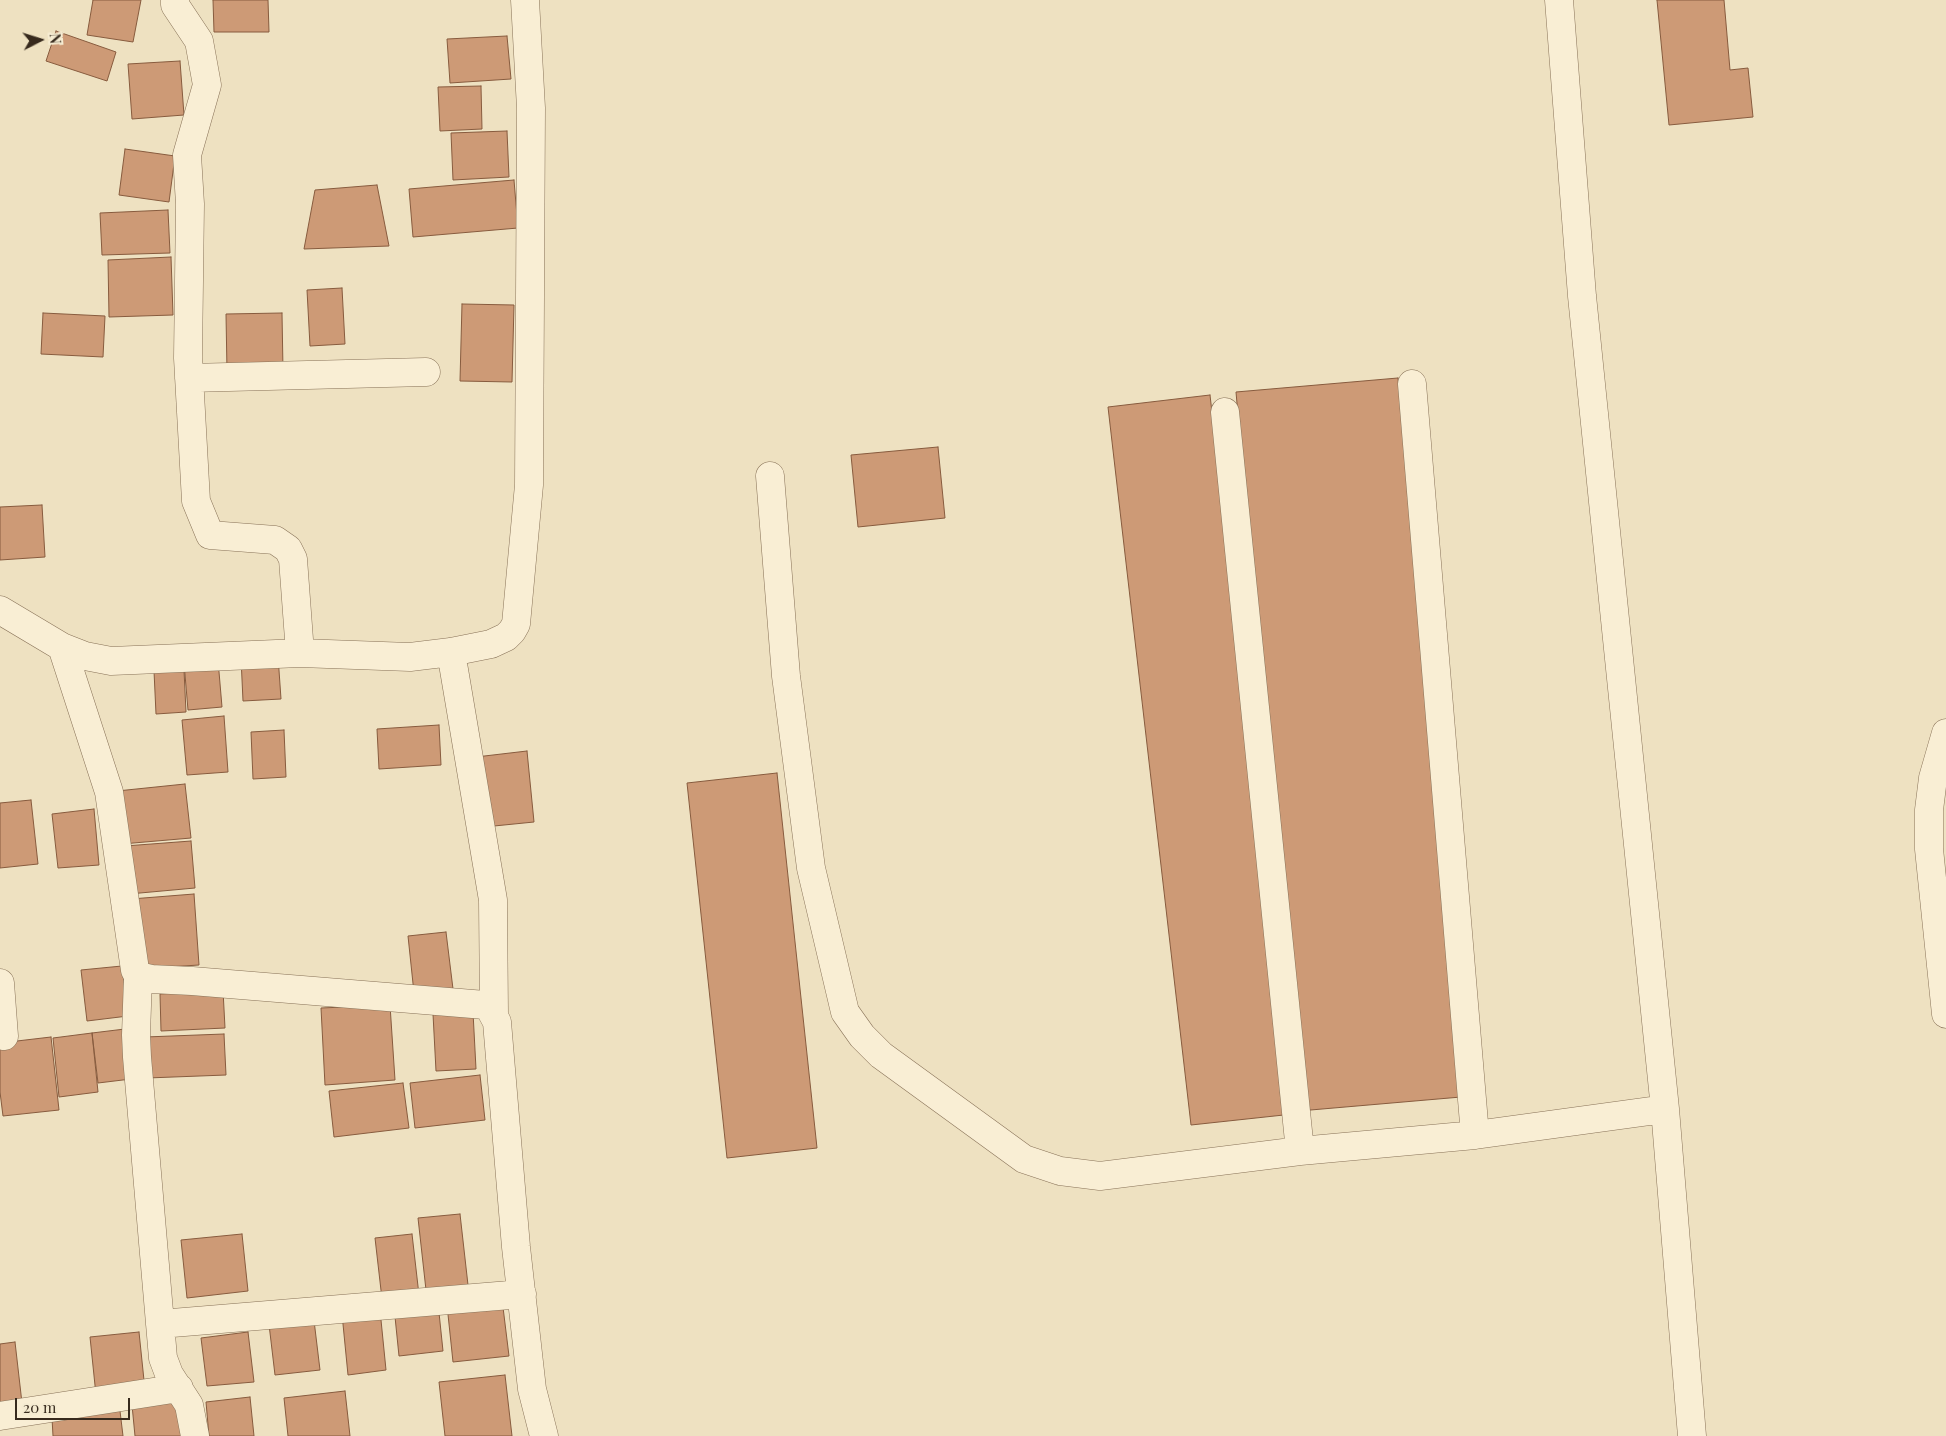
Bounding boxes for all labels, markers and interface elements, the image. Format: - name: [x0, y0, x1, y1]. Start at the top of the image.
- north arrow: [15, 15, 65, 65]
- text: N: [46, 33, 65, 45]
- scale bar: [18, 1388, 132, 1420]
- text: 20 m: [23, 1397, 56, 1417]

